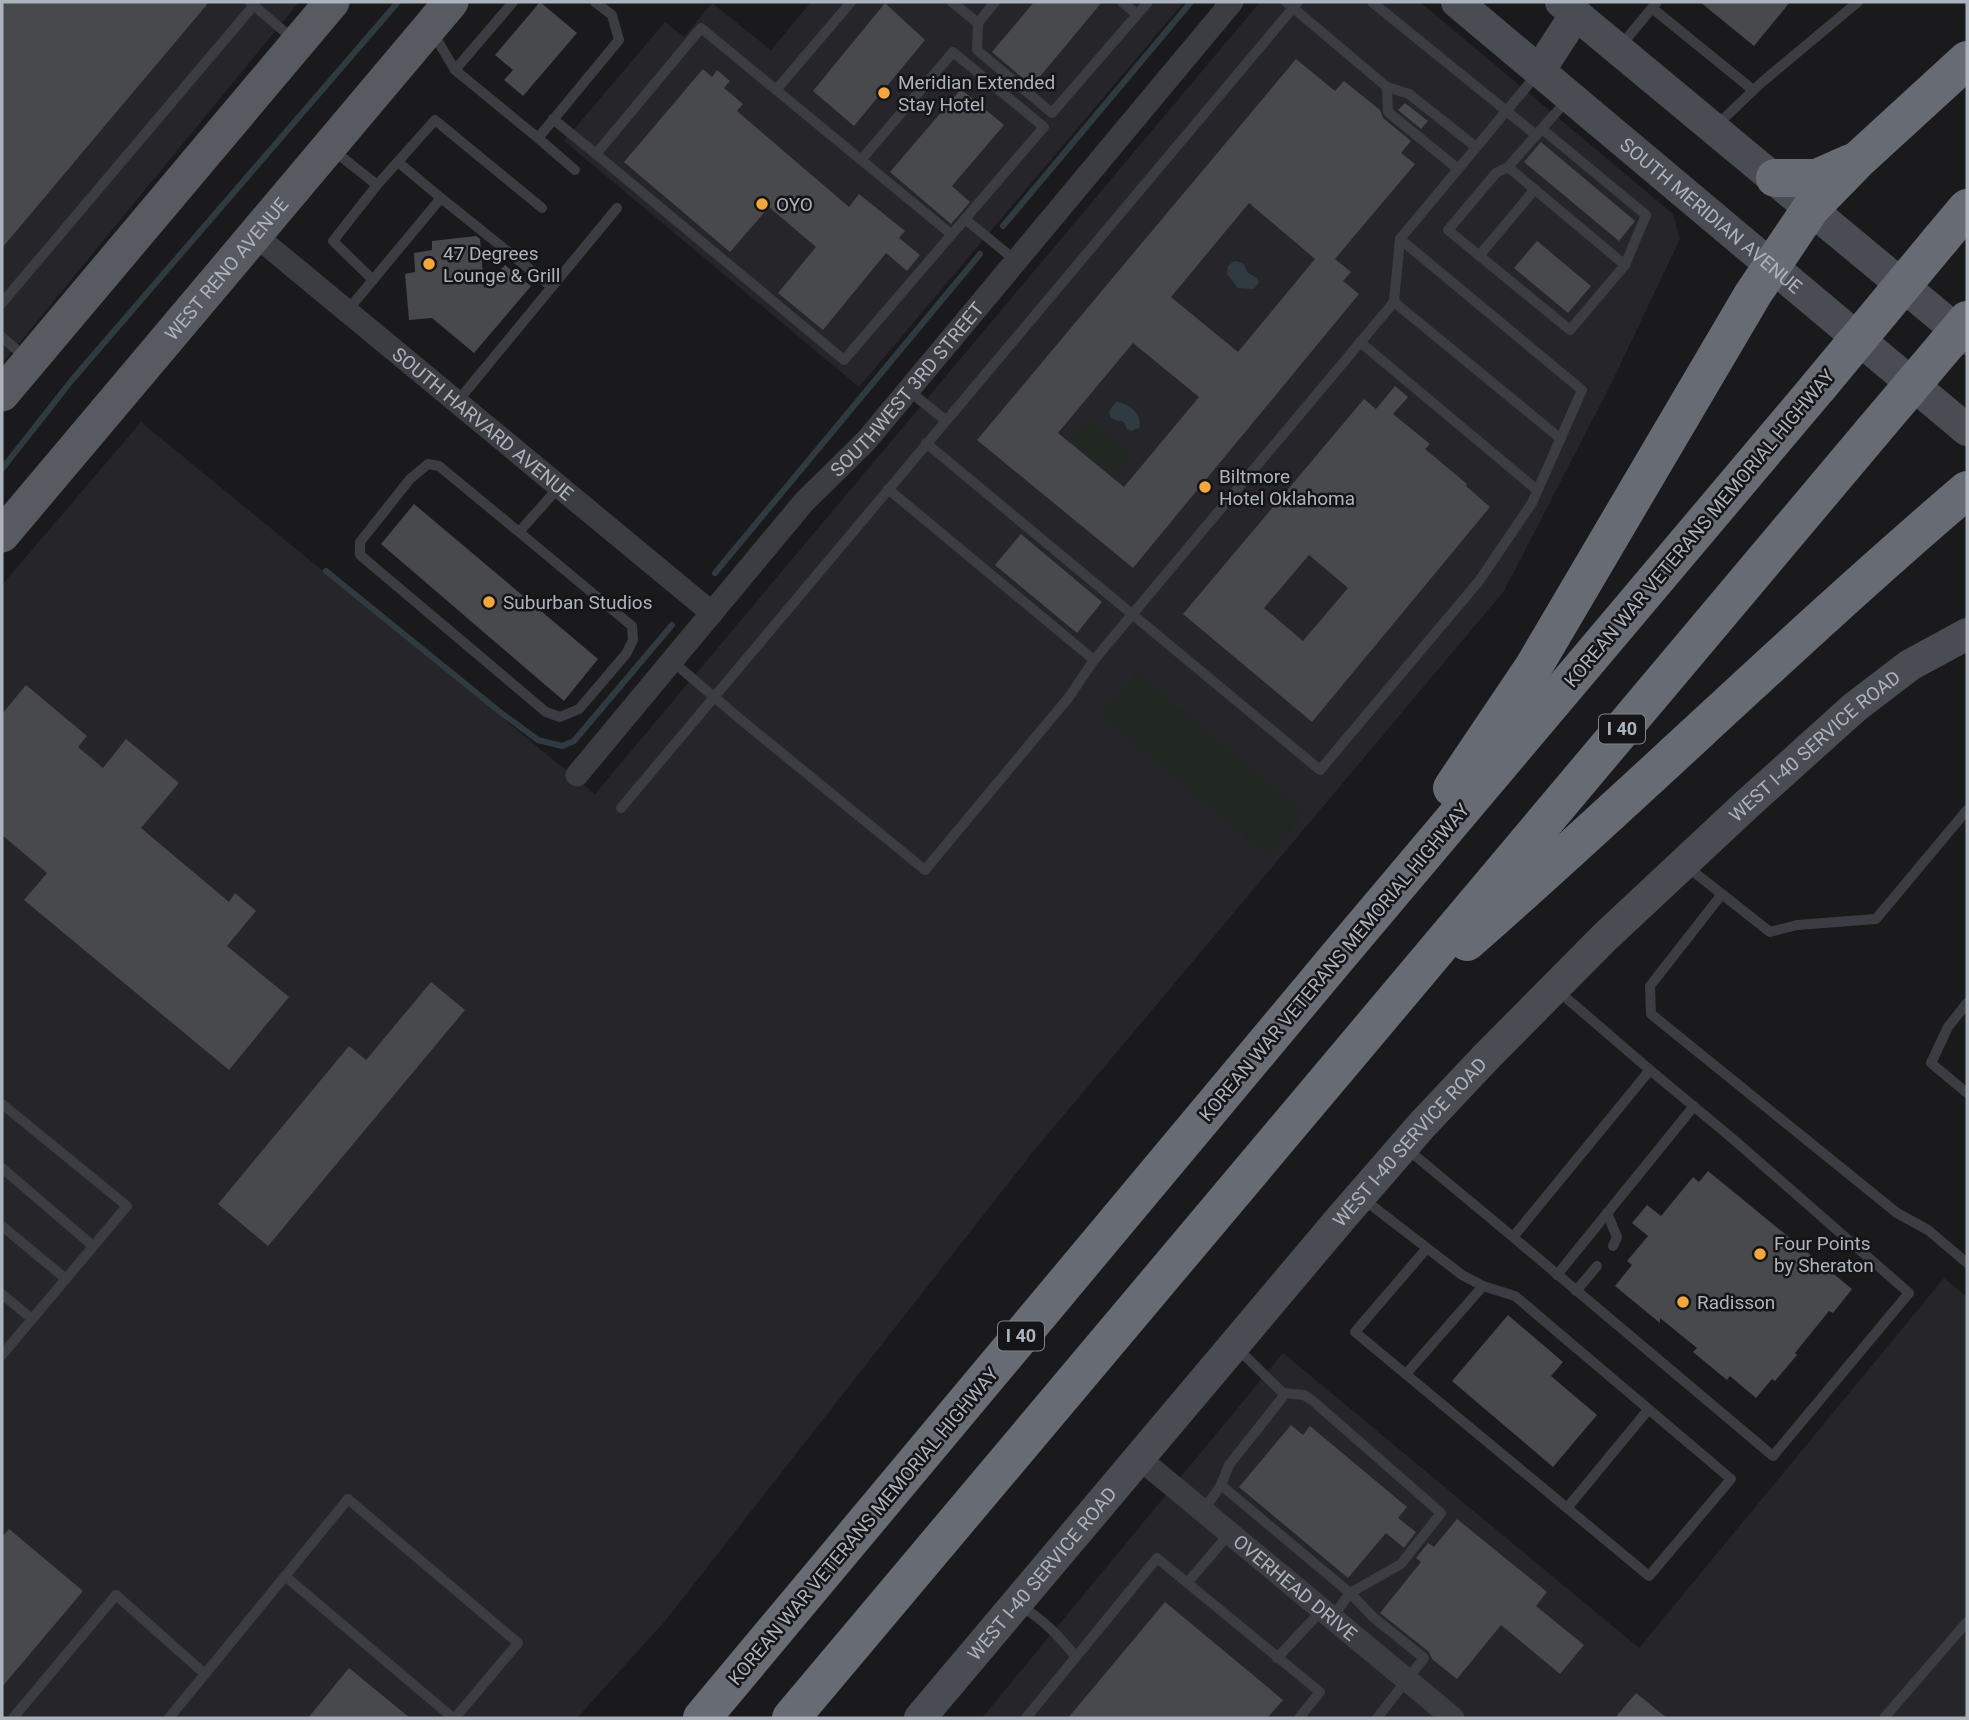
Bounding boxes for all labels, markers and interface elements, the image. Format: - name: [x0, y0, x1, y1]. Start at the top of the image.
- place label: Meridian Extended Stay Hotel: [898, 71, 1055, 116]
- marker: Meridian Extended Stay Hotel: [876, 85, 892, 101]
- street label: SOUTH MERIDIAN AVENUE: [1615, 133, 1807, 299]
- street label: WEST RENO AVENUE: [160, 193, 293, 345]
- place label: OYO: [776, 193, 813, 216]
- marker: OYO: [754, 196, 770, 212]
- place label: 47 Degrees Lounge & Grill: [443, 242, 560, 287]
- marker: 47 Degrees Lounge & Grill: [421, 256, 437, 272]
- street label: SOUTHWEST 3RD STREET: [826, 298, 989, 482]
- street label: SOUTH HARVARD AVENUE: [388, 343, 578, 506]
- street label: KOREAN WAR VETERANS MEMORIAL HIGHWAY: [1559, 364, 1840, 692]
- place label: Biltmore Hotel Oklahoma: [1219, 465, 1355, 510]
- marker: Biltmore Hotel Oklahoma: [1197, 479, 1213, 495]
- place label: Suburban Studios: [503, 591, 653, 614]
- marker: Suburban Studios: [481, 594, 497, 610]
- street label: WEST I-40 SERVICE ROAD: [1724, 666, 1905, 827]
- road number: I 40: [1599, 714, 1645, 744]
- street label: KOREAN WAR VETERANS MEMORIAL HIGHWAY: [1194, 798, 1475, 1126]
- street label: WEST I-40 SERVICE ROAD: [1328, 1053, 1492, 1231]
- place label: Four Points by Sheraton: [1774, 1232, 1874, 1277]
- marker: Four Points by Sheraton: [1752, 1246, 1768, 1262]
- place label: Radisson: [1697, 1291, 1775, 1314]
- marker: Radisson: [1675, 1294, 1691, 1310]
- road number: I 40: [998, 1322, 1044, 1350]
- street label: KOREAN WAR VETERANS MEMORIAL HIGHWAY: [723, 1362, 1004, 1690]
- street label: WEST I-40 SERVICE ROAD: [963, 1482, 1122, 1665]
- street label: OVERHEAD DRIVE: [1228, 1530, 1362, 1646]

